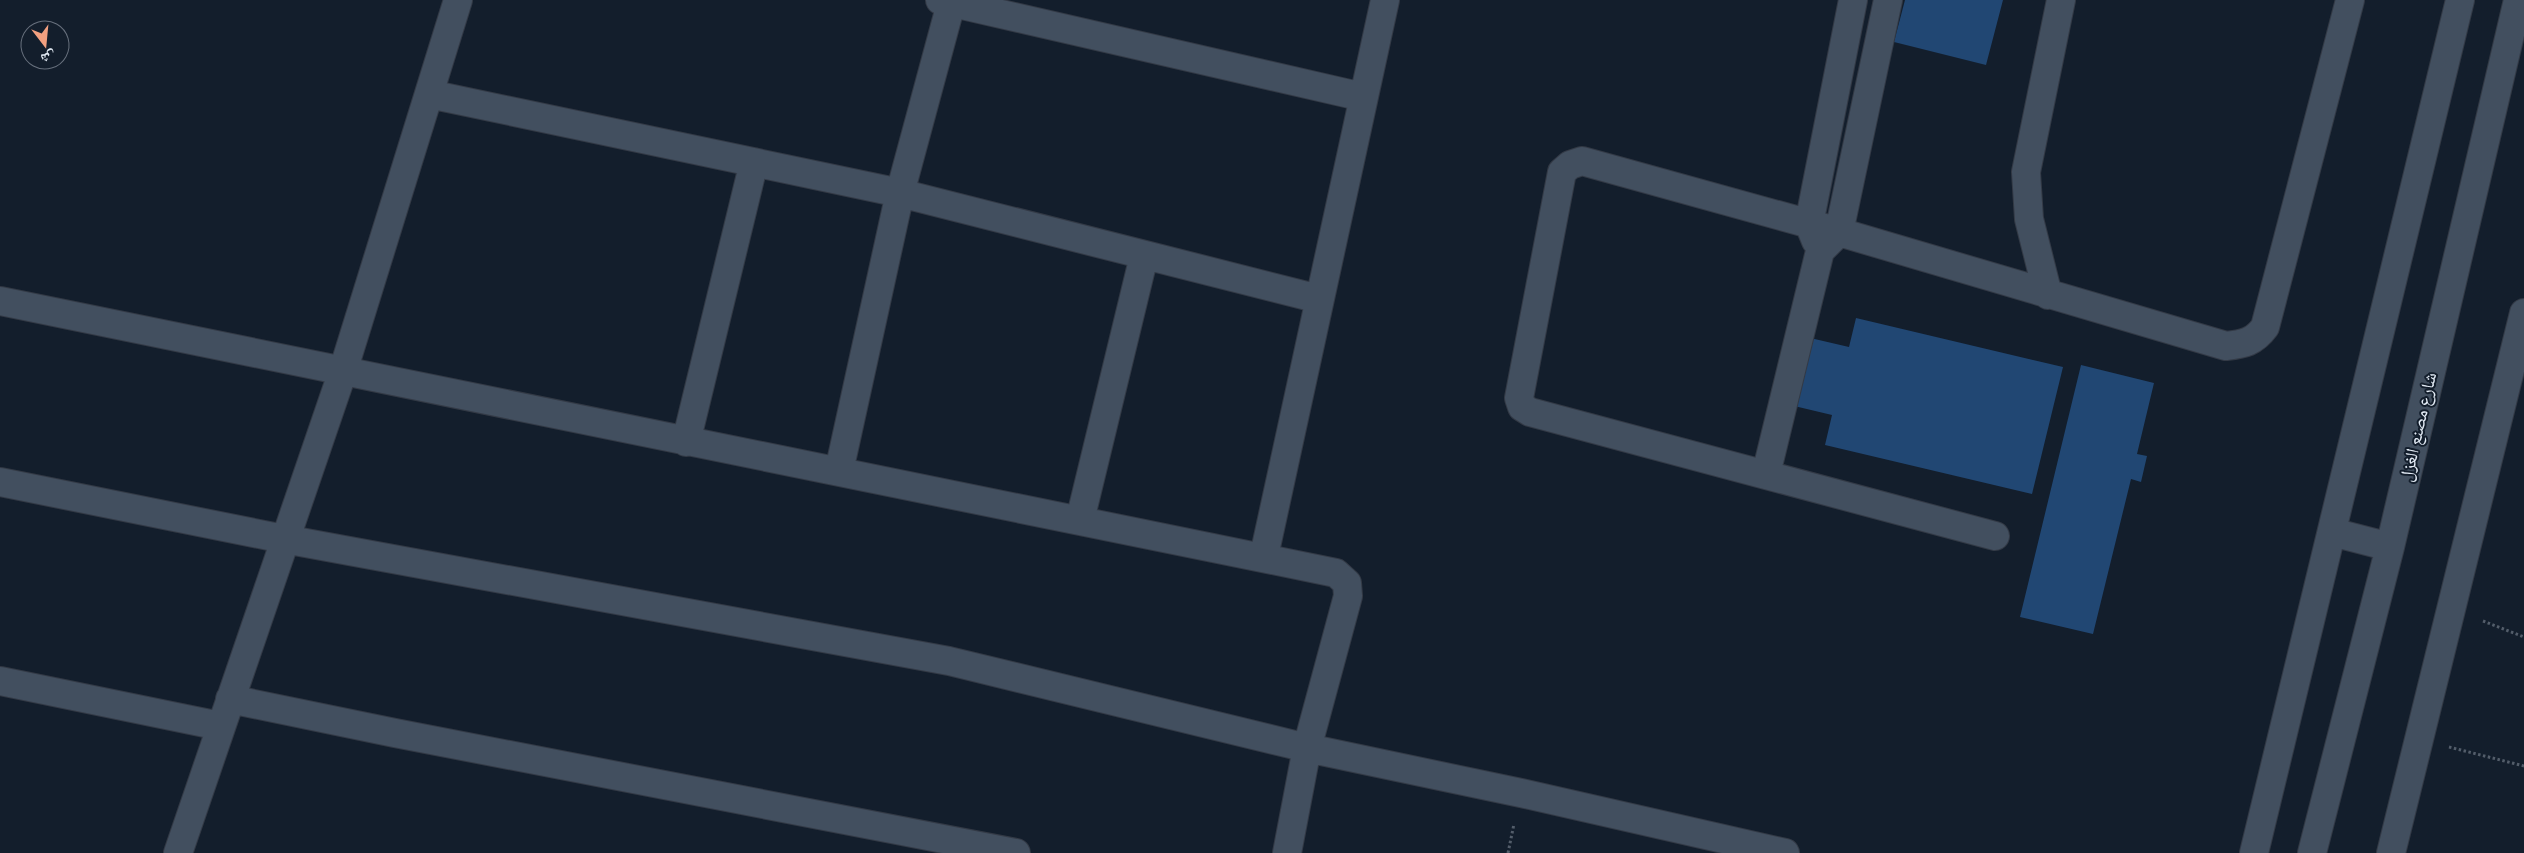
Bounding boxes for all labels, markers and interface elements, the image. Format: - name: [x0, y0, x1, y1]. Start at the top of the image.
- north arrow: [20, 20, 70, 70]
- text: ش: [37, 42, 58, 69]
- street label: شارع مصنع الغزل: [2393, 370, 2447, 485]

